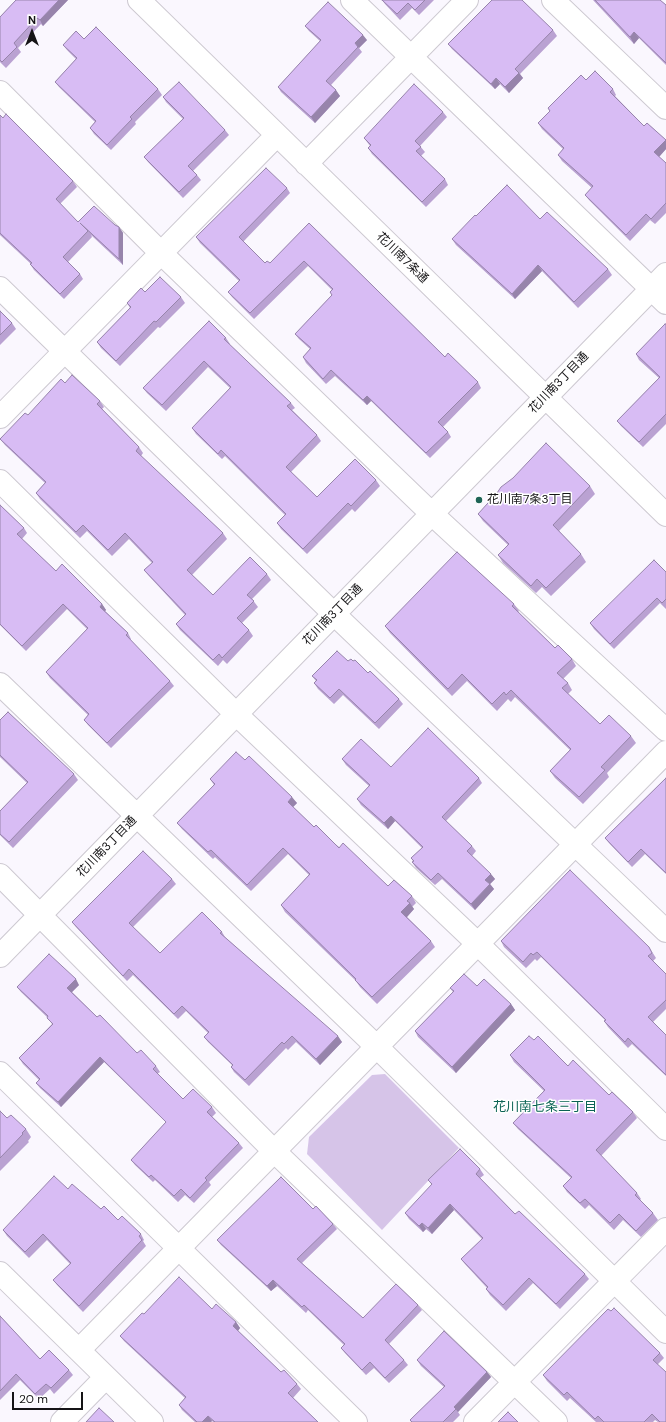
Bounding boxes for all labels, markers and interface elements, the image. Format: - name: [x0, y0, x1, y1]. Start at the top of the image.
- north arrow: [12, 12, 52, 52]
- text: N: [28, 13, 36, 27]
- street label: 花川南7条通: [373, 230, 431, 286]
- street label: 花川南3丁目通: [526, 350, 592, 416]
- place label: 花川南7条3丁目: [487, 493, 572, 507]
- marker: 花川南7条3丁目: [474, 495, 484, 505]
- street label: 花川南3丁目通: [300, 582, 366, 648]
- street label: 花川南3丁目通: [74, 814, 140, 880]
- district label: 花川南七条三丁目: [493, 1100, 597, 1116]
- scale bar: [14, 1384, 85, 1410]
- text: 20 m: [19, 1391, 48, 1407]

